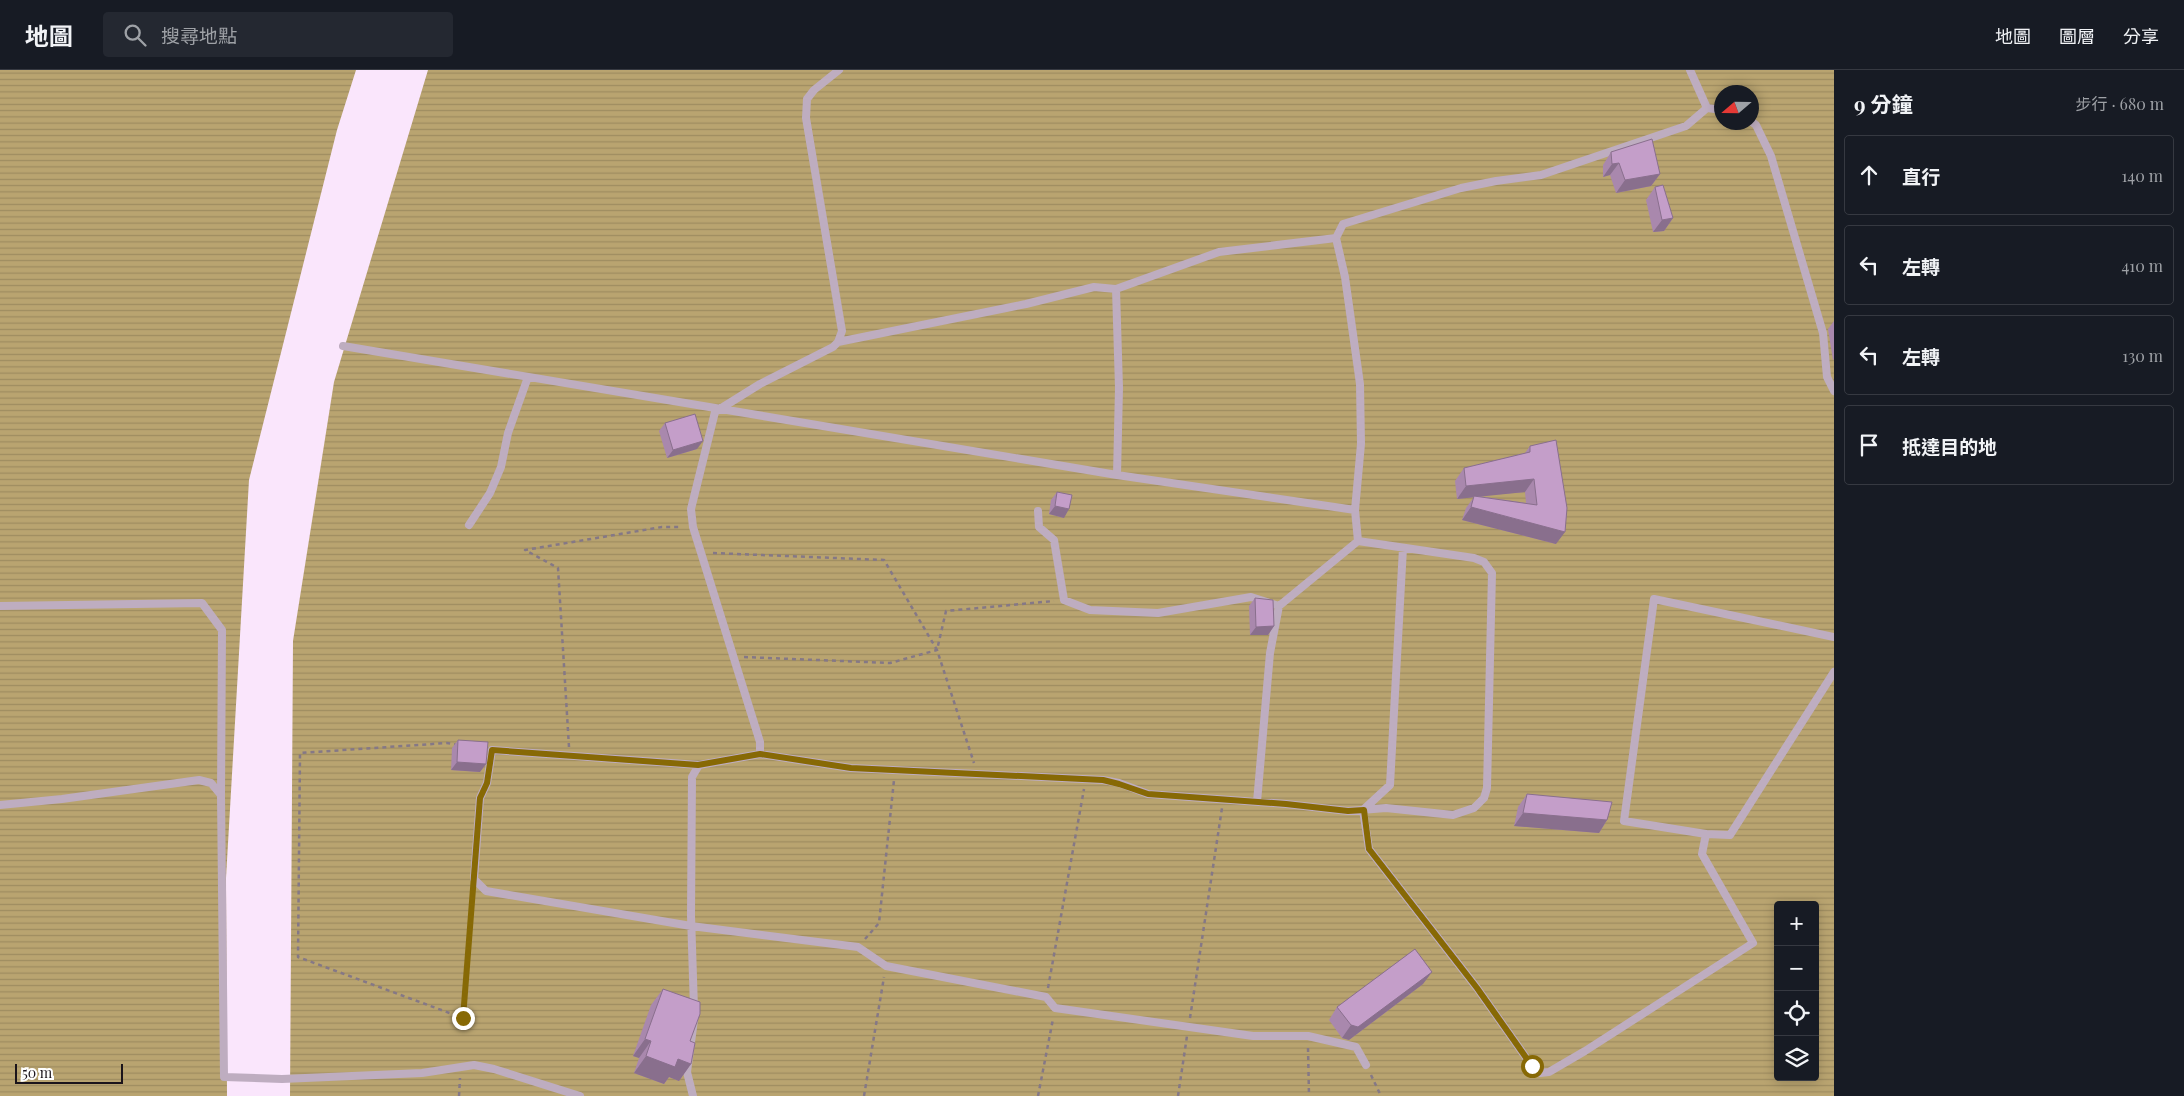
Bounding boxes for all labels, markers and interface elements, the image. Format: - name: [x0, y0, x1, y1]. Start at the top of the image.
- search box: [103, 12, 453, 57]
- text: 地圖: [25, 19, 73, 51]
- icon: search: [121, 21, 149, 49]
- text: 搜尋地點: [161, 22, 237, 48]
- text: 地圖: [1995, 24, 2031, 48]
- text: 圖層: [2059, 24, 2095, 48]
- text: 分享: [2123, 24, 2159, 48]
- north arrow: [1714, 85, 1759, 130]
- text: 9 分鐘: [1854, 89, 1913, 117]
- text: 步行 · 680 m: [2075, 93, 2164, 114]
- icon: ahead: [1855, 161, 1883, 189]
- text: 直行: [1902, 163, 1940, 189]
- text: 140 m: [2121, 165, 2163, 186]
- icon: left: [1855, 251, 1883, 279]
- text: 左轉: [1902, 253, 1940, 279]
- text: 410 m: [2121, 255, 2163, 276]
- icon: left: [1855, 341, 1883, 369]
- text: 左轉: [1902, 343, 1940, 369]
- text: 130 m: [2122, 345, 2163, 366]
- icon: arrive: [1855, 431, 1883, 459]
- text: 抵達目的地: [1902, 433, 1997, 459]
- map controls: [1774, 901, 1819, 1081]
- button: +: [1774, 901, 1819, 946]
- button: −: [1774, 946, 1819, 991]
- button: locate: [1774, 991, 1819, 1036]
- route end: [452, 1007, 475, 1030]
- button: layers: [1774, 1036, 1819, 1081]
- route start: [1521, 1055, 1544, 1078]
- scale bar: [15, 1061, 122, 1084]
- text: 50 m: [22, 1063, 52, 1082]

